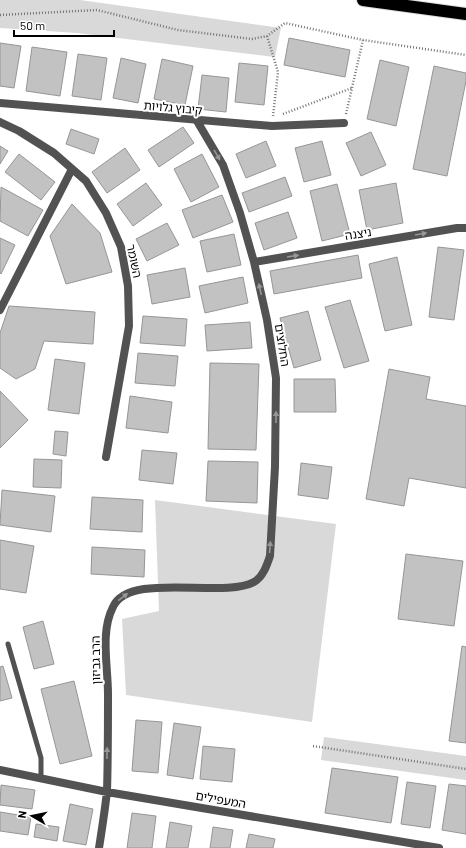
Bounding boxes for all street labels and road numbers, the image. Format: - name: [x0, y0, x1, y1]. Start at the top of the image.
- street label: קיבוץ גלויות: [143, 97, 203, 117]
- street label: ניצנה: [344, 224, 372, 242]
- street label: השומר: [125, 243, 145, 279]
- street label: החלוצים: [273, 323, 293, 367]
- street label: הרב גביזון: [88, 635, 102, 685]
- street label: המעפילים: [195, 788, 247, 810]

